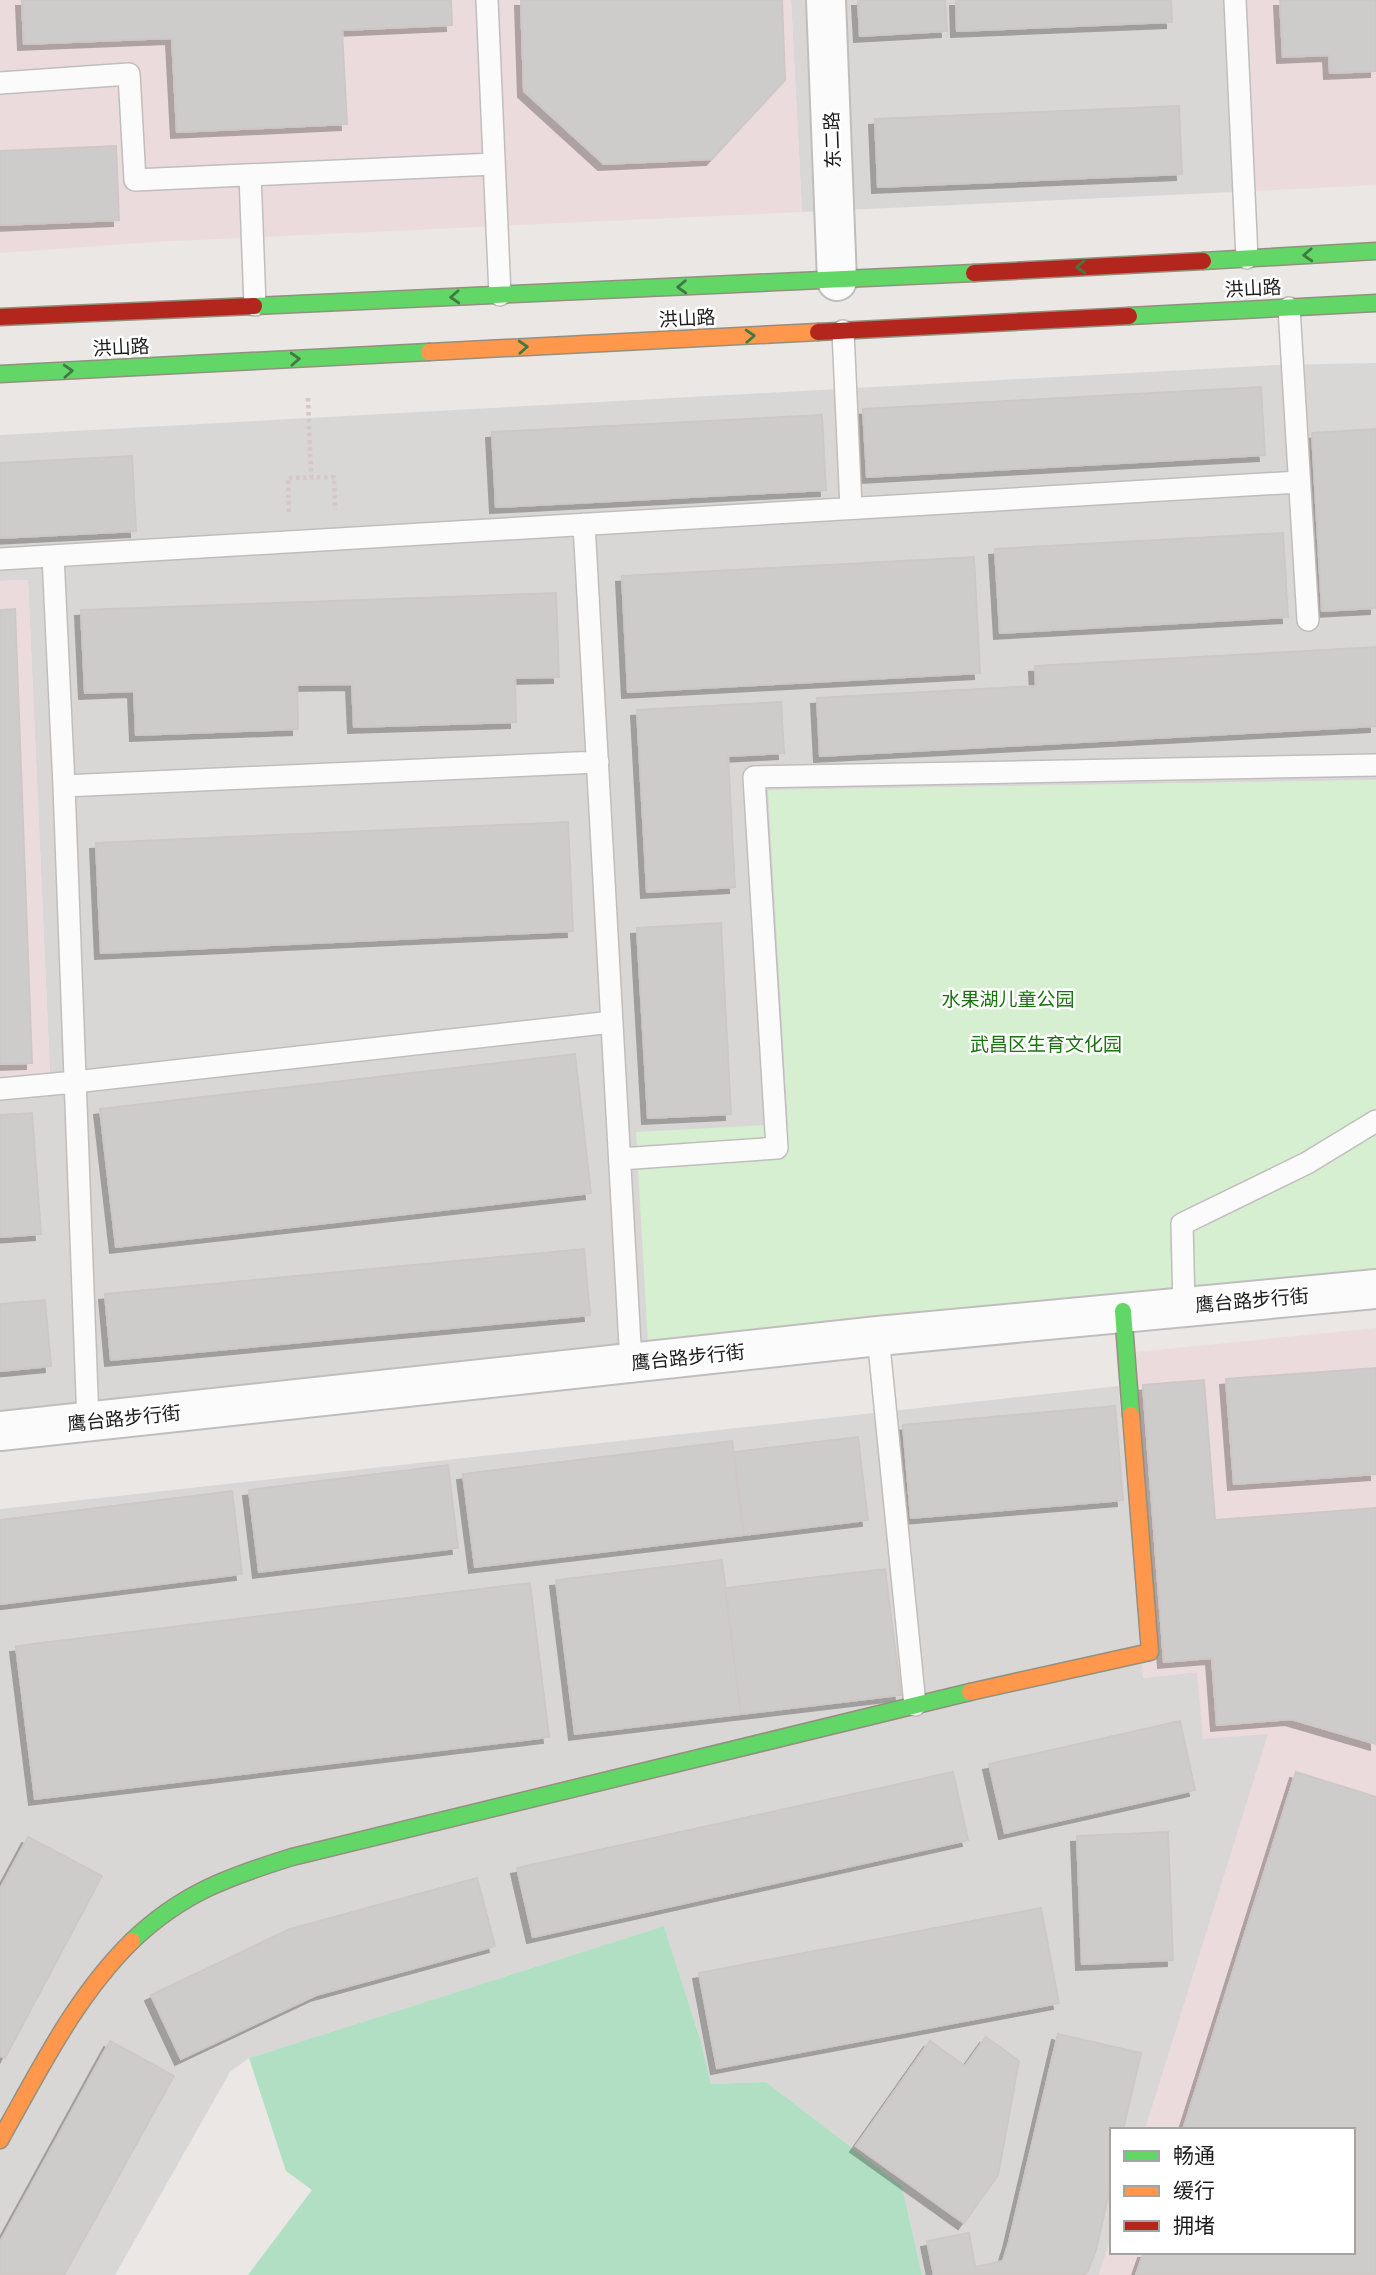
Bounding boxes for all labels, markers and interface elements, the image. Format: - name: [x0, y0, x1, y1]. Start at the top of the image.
- street label: 东二路: [821, 111, 845, 169]
- one-way arrow: [1302, 247, 1313, 262]
- one-way arrow: [1075, 259, 1086, 274]
- street label: 洪山路: [1224, 277, 1282, 301]
- one-way arrow: [676, 279, 687, 294]
- one-way arrow: [449, 289, 460, 304]
- street label: 洪山路: [658, 307, 716, 331]
- one-way arrow: [745, 328, 756, 343]
- street label: 洪山路: [92, 336, 150, 360]
- one-way arrow: [517, 340, 528, 355]
- one-way arrow: [290, 352, 301, 367]
- one-way arrow: [63, 363, 74, 378]
- park label: 水果湖儿童公园: [941, 989, 1075, 1011]
- park label: 武昌区生育文化园: [970, 1034, 1122, 1056]
- street label: 鹰台路步行街: [1194, 1285, 1310, 1317]
- street label: 鹰台路步行街: [630, 1341, 746, 1375]
- street label: 鹰台路步行街: [66, 1402, 182, 1436]
- legend: [1110, 2128, 1355, 2254]
- text: 畅通: [1173, 2144, 1215, 2168]
- text: 缓行: [1173, 2179, 1215, 2203]
- text: 拥堵: [1173, 2214, 1215, 2238]

